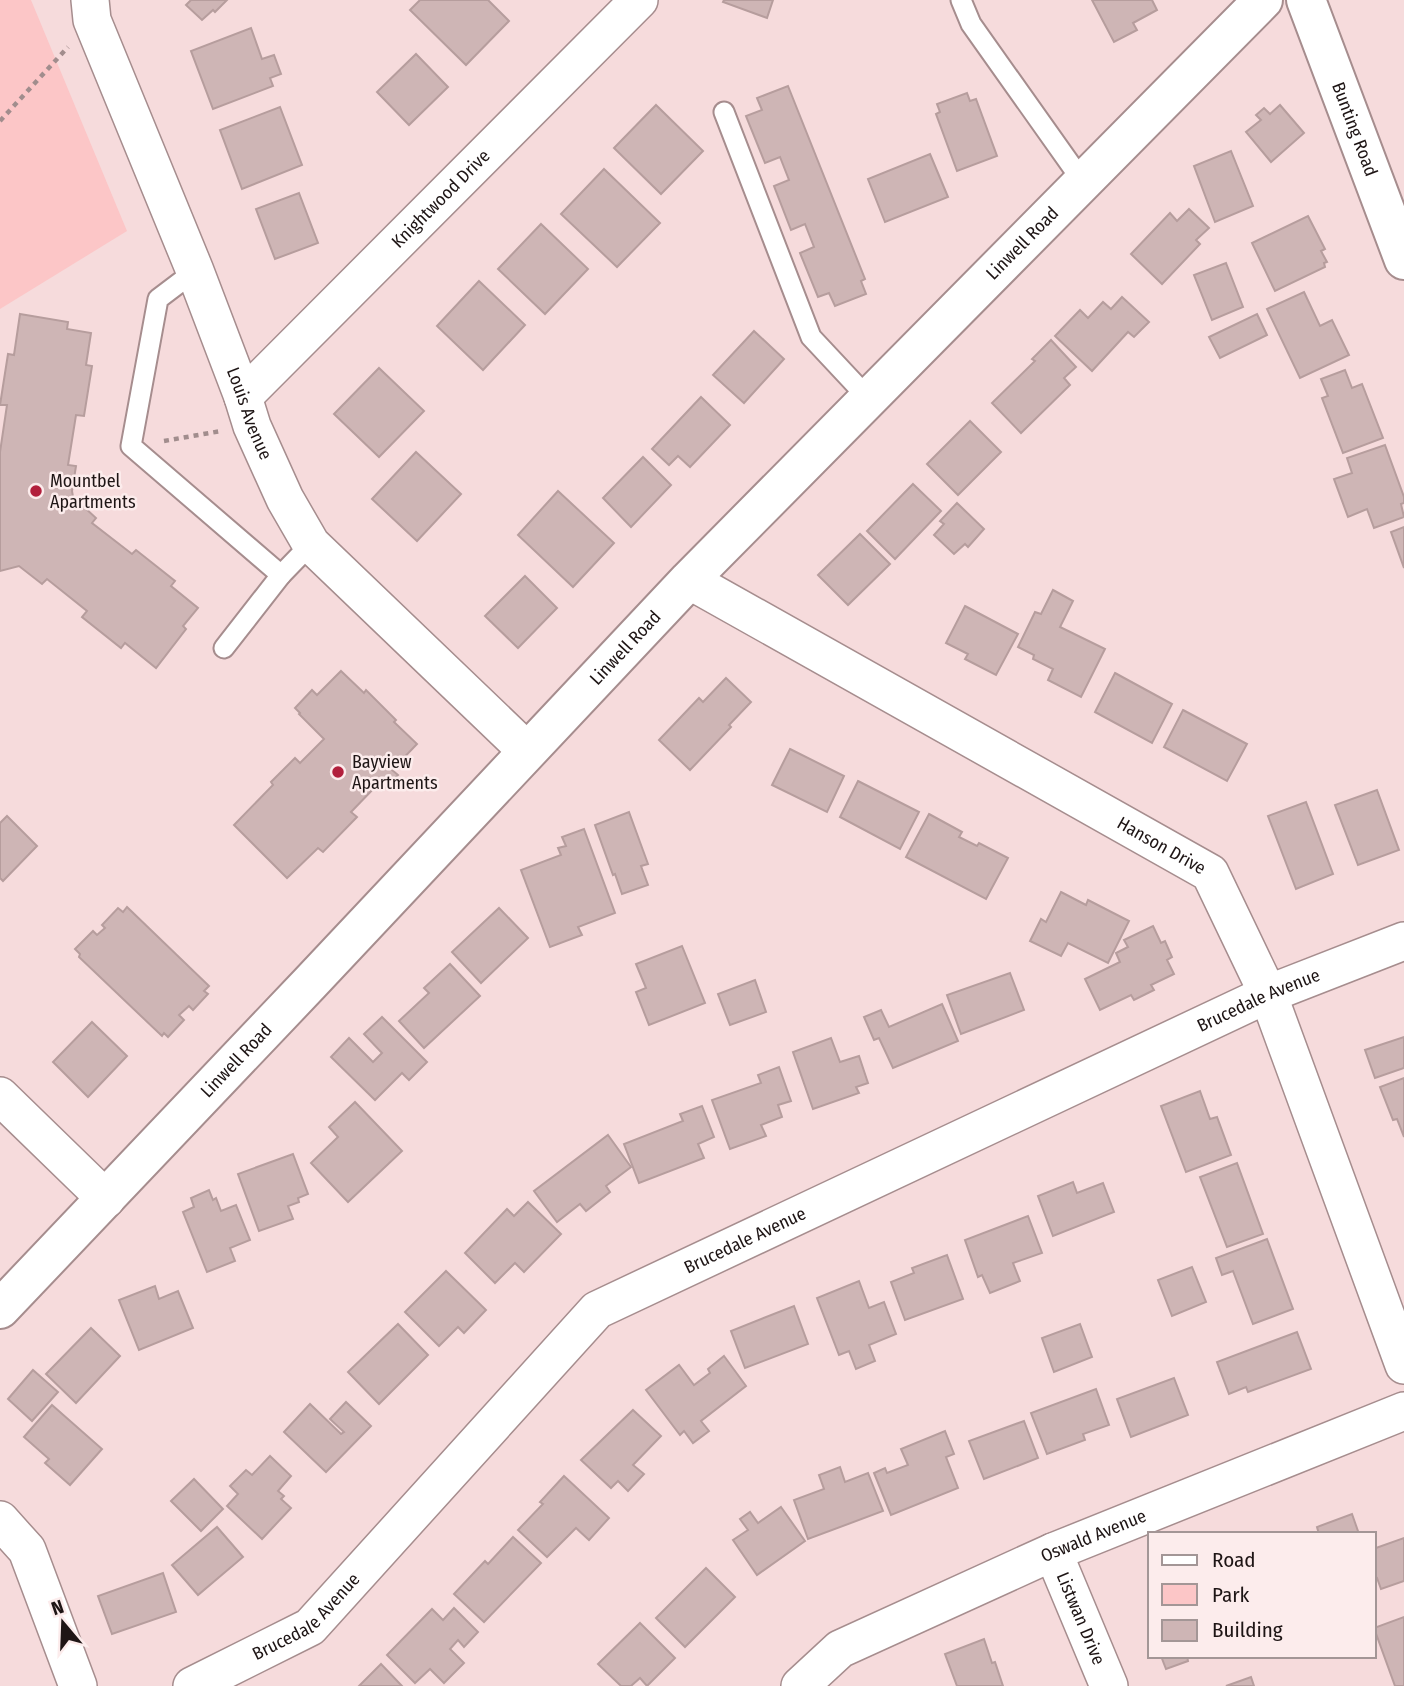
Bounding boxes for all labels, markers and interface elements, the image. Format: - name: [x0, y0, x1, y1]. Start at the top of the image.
- street label: Bunting Road: [1327, 79, 1382, 179]
- street label: Knightwood Drive: [387, 145, 495, 253]
- street label: Linwell Road: [982, 202, 1063, 284]
- street label: Louis Avenue: [222, 364, 277, 463]
- place label: Mountbel Apartments: [50, 470, 136, 513]
- marker: Mountbel Apartments: [28, 483, 44, 499]
- street label: Linwell Road: [585, 606, 665, 690]
- place label: Bayview Apartments: [352, 751, 438, 794]
- marker: Bayview Apartments: [330, 764, 346, 780]
- street label: Hanson Drive: [1113, 812, 1210, 879]
- street label: Brucedale Avenue: [1193, 964, 1323, 1037]
- street label: Linwell Road: [196, 1019, 277, 1102]
- street label: Brucedale Avenue: [680, 1202, 809, 1278]
- street label: Oswald Avenue: [1037, 1505, 1149, 1567]
- legend: [1148, 1532, 1376, 1658]
- text: Road: [1212, 1547, 1256, 1573]
- street label: Brucedale Avenue: [249, 1568, 365, 1665]
- street label: Listwan Drive: [1052, 1569, 1110, 1668]
- text: Park: [1212, 1582, 1250, 1608]
- north arrow: [28, 1588, 98, 1658]
- text: N: [48, 1595, 67, 1620]
- text: Building: [1212, 1617, 1283, 1643]

